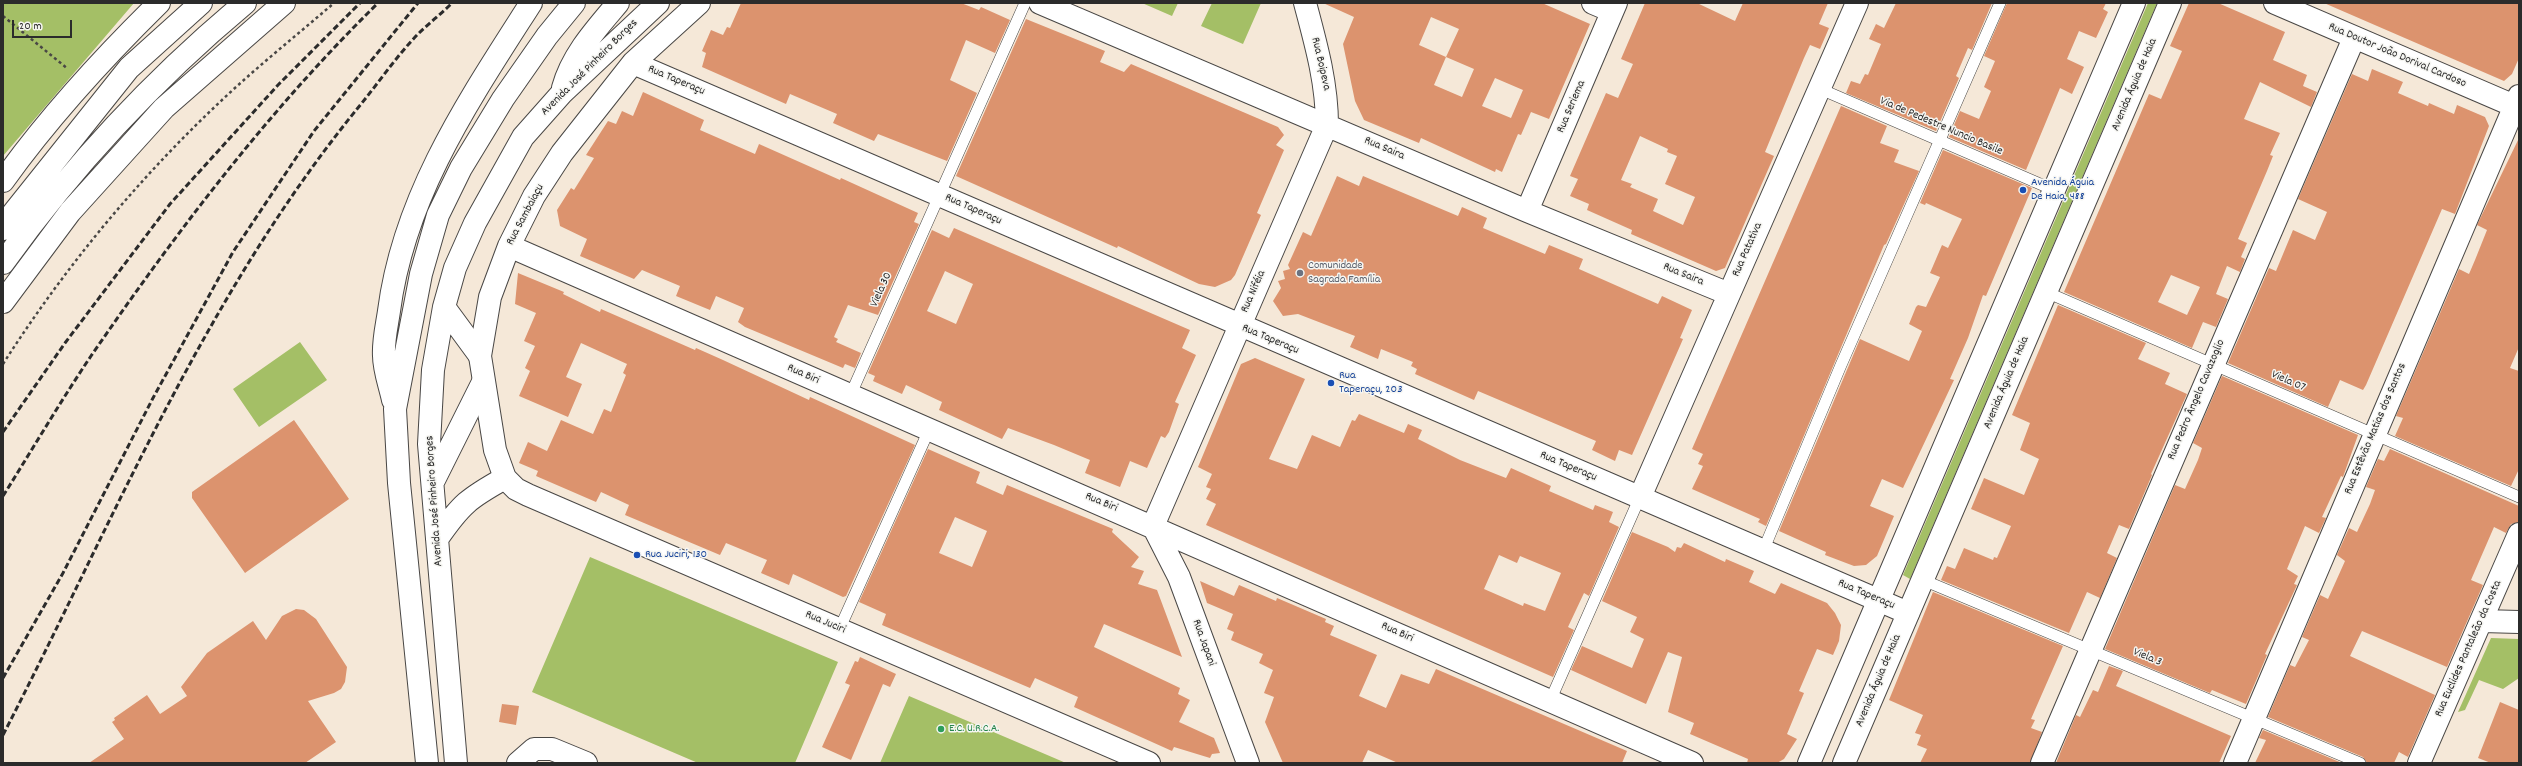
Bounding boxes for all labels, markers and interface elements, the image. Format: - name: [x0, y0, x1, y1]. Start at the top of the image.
- scale bar: [14, 12, 74, 38]
- street label: Avenida José Pinheiro Borges: [539, 17, 641, 119]
- text: 20 m: [19, 18, 42, 35]
- street label: Rua Doutor João Dorival Cardoso: [2326, 20, 2468, 92]
- street label: Rua Boipeva: [1307, 36, 1333, 92]
- street label: Avenida Águia de Haia: [2109, 37, 2161, 133]
- street label: Rua Taperaçu: [645, 63, 707, 99]
- street label: Rua Seriema: [1554, 79, 1590, 135]
- street label: Via de Pedestre Nuncio Basile: [1877, 95, 2005, 159]
- street label: Rua Saira: [1362, 134, 1406, 164]
- place label: Avenida Águia De Haia, 488: [2031, 176, 2094, 204]
- street label: Rua Sambaiaçu: [504, 182, 548, 248]
- marker: Avenida Águia De Haia, 488: [2018, 185, 2028, 195]
- street label: Rua Taperaçu: [942, 191, 1004, 229]
- street label: Rua Patativa: [1730, 221, 1766, 279]
- place label: Comunidade Sagrada Família: [1308, 259, 1380, 287]
- street label: Rua Saira: [1661, 260, 1705, 290]
- marker: Comunidade Sagrada Família: [1295, 268, 1305, 278]
- street label: Rua Niféia: [1238, 269, 1270, 315]
- street label: Viela 30: [868, 270, 896, 310]
- street label: Rua Taperaçu: [1239, 322, 1301, 358]
- street label: Avenida Águia de Haia: [1981, 335, 2033, 431]
- street label: Rua Pedro Ângelo Cavazoglio: [2165, 338, 2229, 462]
- street label: Rua Estêvão Matias dos Santos: [2342, 361, 2410, 497]
- street label: Rua Biri: [785, 362, 821, 388]
- street label: Viela 07: [2269, 368, 2307, 396]
- place label: Rua Taperaçu, 203: [1339, 369, 1402, 397]
- marker: Rua Taperaçu, 203: [1326, 378, 1336, 388]
- street label: Avenida José Pinheiro Borges: [423, 435, 447, 567]
- street label: Rua Taperaçu: [1537, 449, 1599, 485]
- street label: Rua Biri: [1083, 490, 1119, 516]
- place label: Rua Juciri, 130: [645, 548, 707, 562]
- marker: Rua Juciri, 130: [632, 550, 642, 560]
- street label: Rua Taperaçu: [1835, 577, 1897, 613]
- street label: Rua Euclides Pantaleão da Costa: [2432, 579, 2506, 719]
- street label: Rua Juciri: [803, 608, 847, 638]
- street label: Rua Japani: [1188, 618, 1218, 668]
- street label: Rua Biri: [1379, 620, 1415, 646]
- street label: Avenida Águia de Haia: [1853, 633, 1905, 729]
- street label: Viela 3: [2130, 646, 2164, 670]
- place label: E.C. U.R.C.A.: [949, 722, 999, 736]
- marker: E.C. U.R.C.A.: [936, 724, 946, 734]

